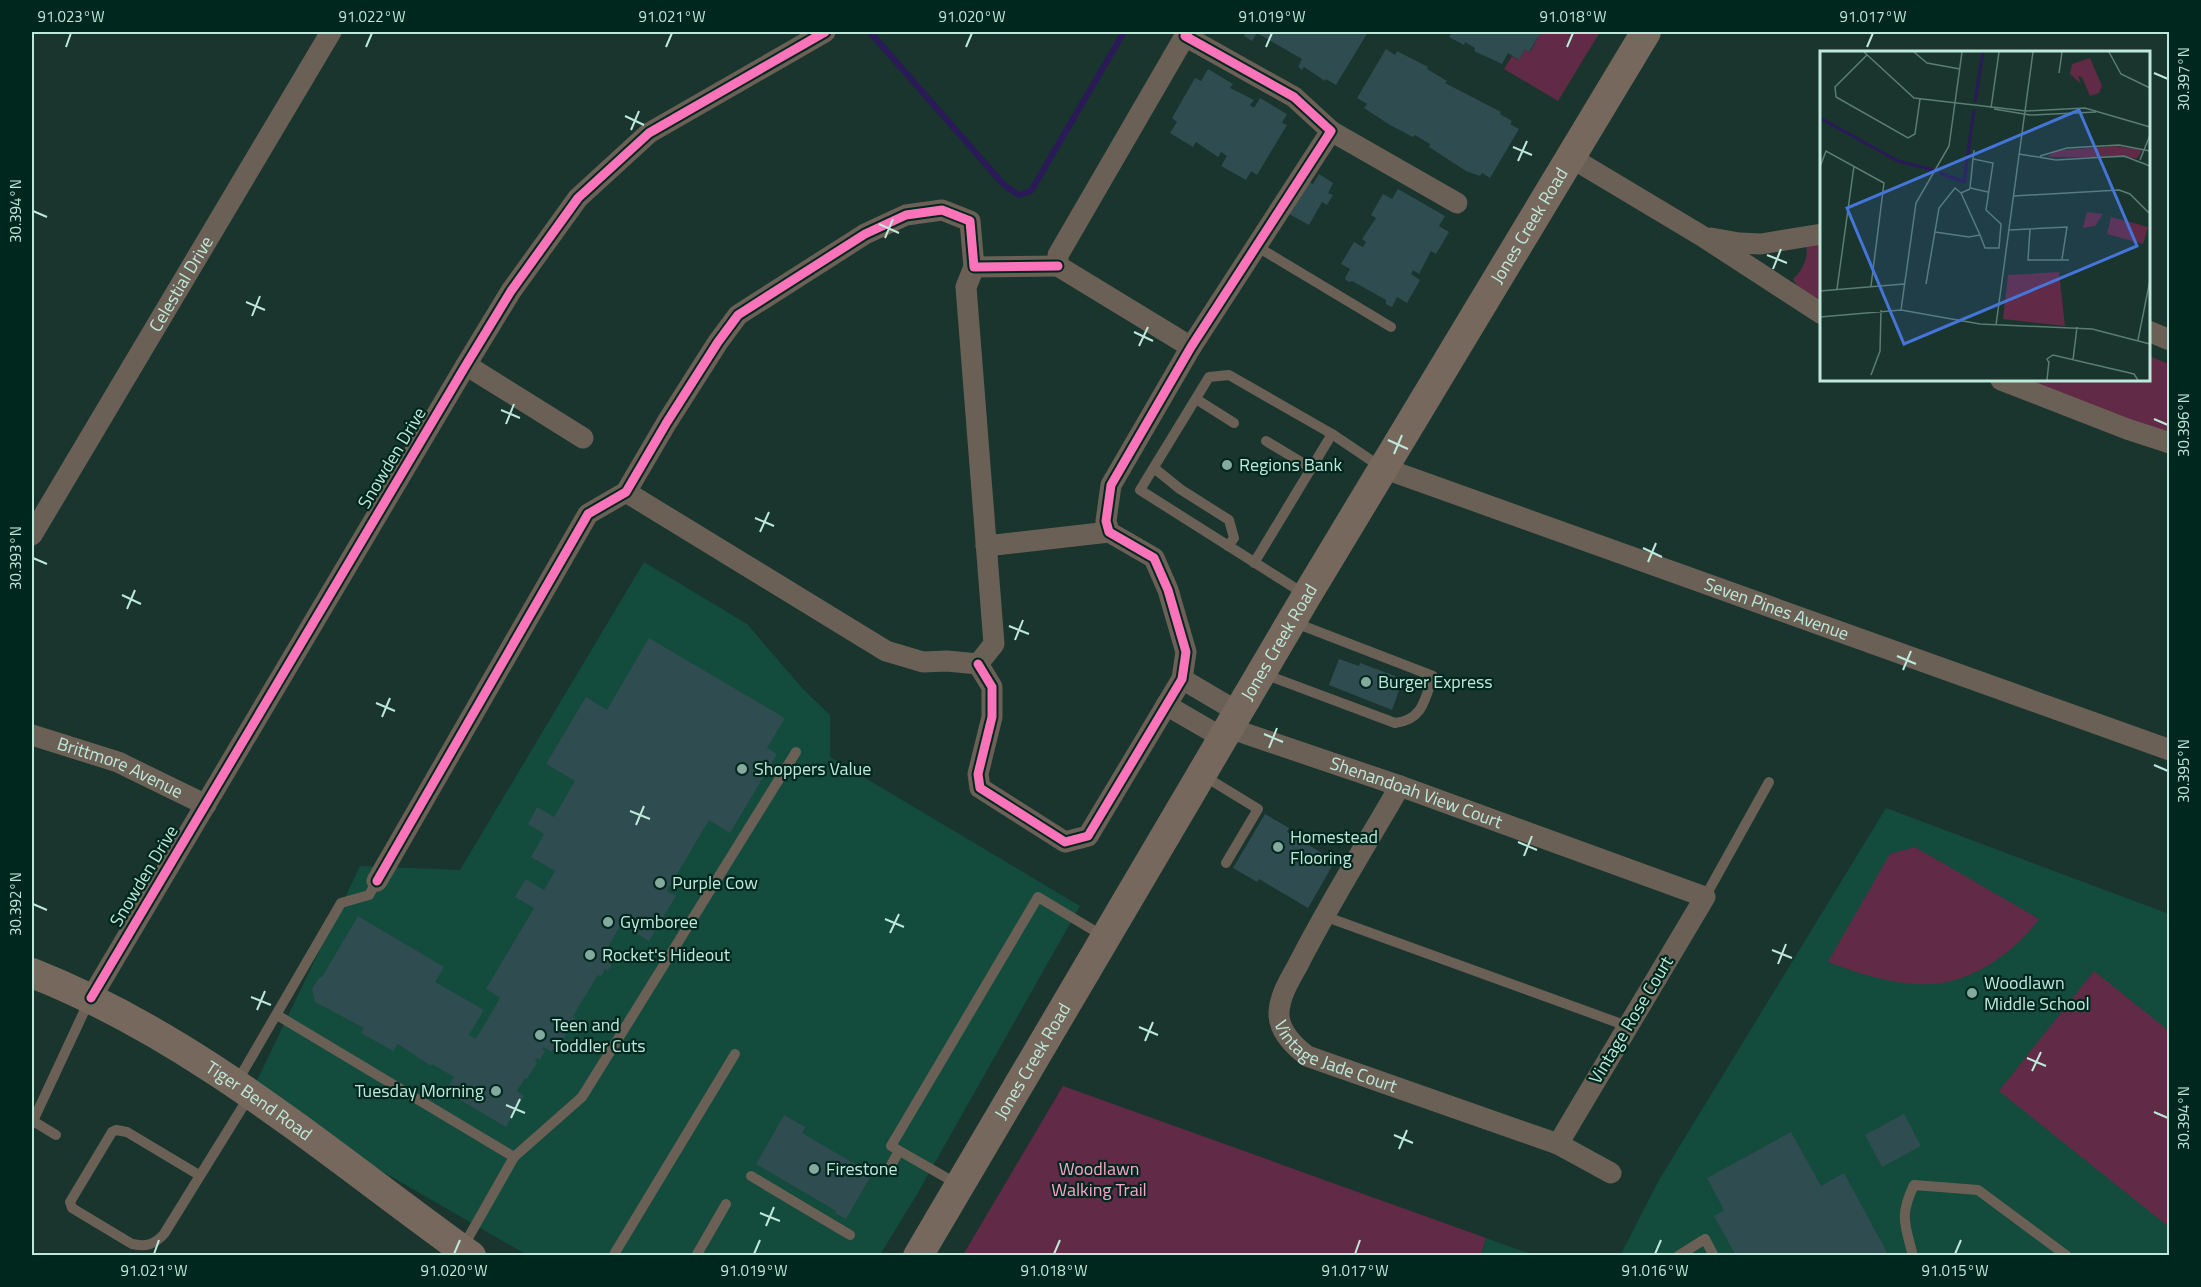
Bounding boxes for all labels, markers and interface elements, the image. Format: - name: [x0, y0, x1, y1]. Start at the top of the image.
- text: 91.023°W: [38, 5, 104, 28]
- text: 91.022°W: [339, 5, 405, 28]
- text: 91.021°W: [639, 5, 705, 28]
- text: 91.020°W: [939, 5, 1005, 28]
- text: 91.019°W: [1239, 5, 1305, 28]
- text: 91.018°W: [1540, 5, 1606, 28]
- text: 91.017°W: [1840, 5, 1906, 28]
- text: 30.397°N: [2172, 47, 2195, 111]
- inset map: [1820, 51, 2150, 381]
- street label: Jones Creek Road: [1483, 162, 1574, 289]
- text: 30.394°N: [4, 179, 27, 243]
- street label: Celestial Drive: [142, 231, 220, 337]
- text: 30.396°N: [2172, 393, 2195, 457]
- street label: Snowden Drive: [351, 402, 433, 514]
- place label: Regions Bank: [1239, 451, 1342, 478]
- marker: Regions Bank: [1220, 458, 1234, 472]
- text: 30.393°N: [4, 526, 27, 590]
- street label: Seven Pines Avenue: [1701, 570, 1853, 647]
- street label: Jones Creek Road: [1234, 579, 1324, 706]
- place label: Burger Express: [1378, 668, 1493, 695]
- marker: Burger Express: [1359, 675, 1373, 689]
- street label: Brittmore Avenue: [54, 730, 188, 805]
- text: 30.395°N: [2172, 739, 2195, 803]
- street label: Shenandoah View Court: [1327, 749, 1507, 835]
- place label: Shoppers Value: [754, 755, 871, 782]
- marker: Shoppers Value: [735, 762, 749, 776]
- street label: Snowden Drive: [103, 820, 185, 932]
- place label: Homestead Flooring: [1290, 823, 1378, 871]
- marker: Homestead Flooring: [1271, 840, 1285, 854]
- place label: Purple Cow: [672, 869, 758, 896]
- text: 30.392°N: [4, 872, 27, 936]
- marker: Purple Cow: [653, 876, 667, 890]
- place label: Gymboree: [620, 908, 698, 935]
- marker: Gymboree: [601, 915, 615, 929]
- place label: Rocket's Hideout: [602, 941, 731, 968]
- marker: Rocket's Hideout: [583, 948, 597, 962]
- street label: Vintage Rose Court: [1582, 950, 1680, 1089]
- place label: Woodlawn Middle School: [1984, 969, 2090, 1017]
- marker: Woodlawn Middle School: [1965, 986, 1979, 1000]
- street label: Jones Creek Road: [987, 998, 1077, 1124]
- place label: Teen and Toddler Cuts: [552, 1011, 646, 1059]
- street label: Vintage Jade Court: [1267, 1016, 1402, 1100]
- marker: Teen and Toddler Cuts: [533, 1028, 547, 1042]
- street label: Tiger Bend Road: [201, 1054, 318, 1147]
- place label: Tuesday Morning: [355, 1077, 484, 1104]
- marker: Tuesday Morning: [489, 1084, 503, 1098]
- text: 30.394°N: [2172, 1086, 2195, 1150]
- place label: Firestone: [826, 1155, 898, 1182]
- park label: Woodlawn Walking Trail: [1051, 1155, 1147, 1203]
- marker: Firestone: [807, 1162, 821, 1176]
- text: 91.021°W: [121, 1259, 187, 1282]
- text: 91.020°W: [421, 1259, 487, 1282]
- text: 91.019°W: [721, 1259, 787, 1282]
- text: 91.018°W: [1021, 1259, 1087, 1282]
- text: 91.017°W: [1322, 1259, 1388, 1282]
- text: 91.016°W: [1622, 1259, 1688, 1282]
- text: 91.015°W: [1922, 1259, 1988, 1282]

